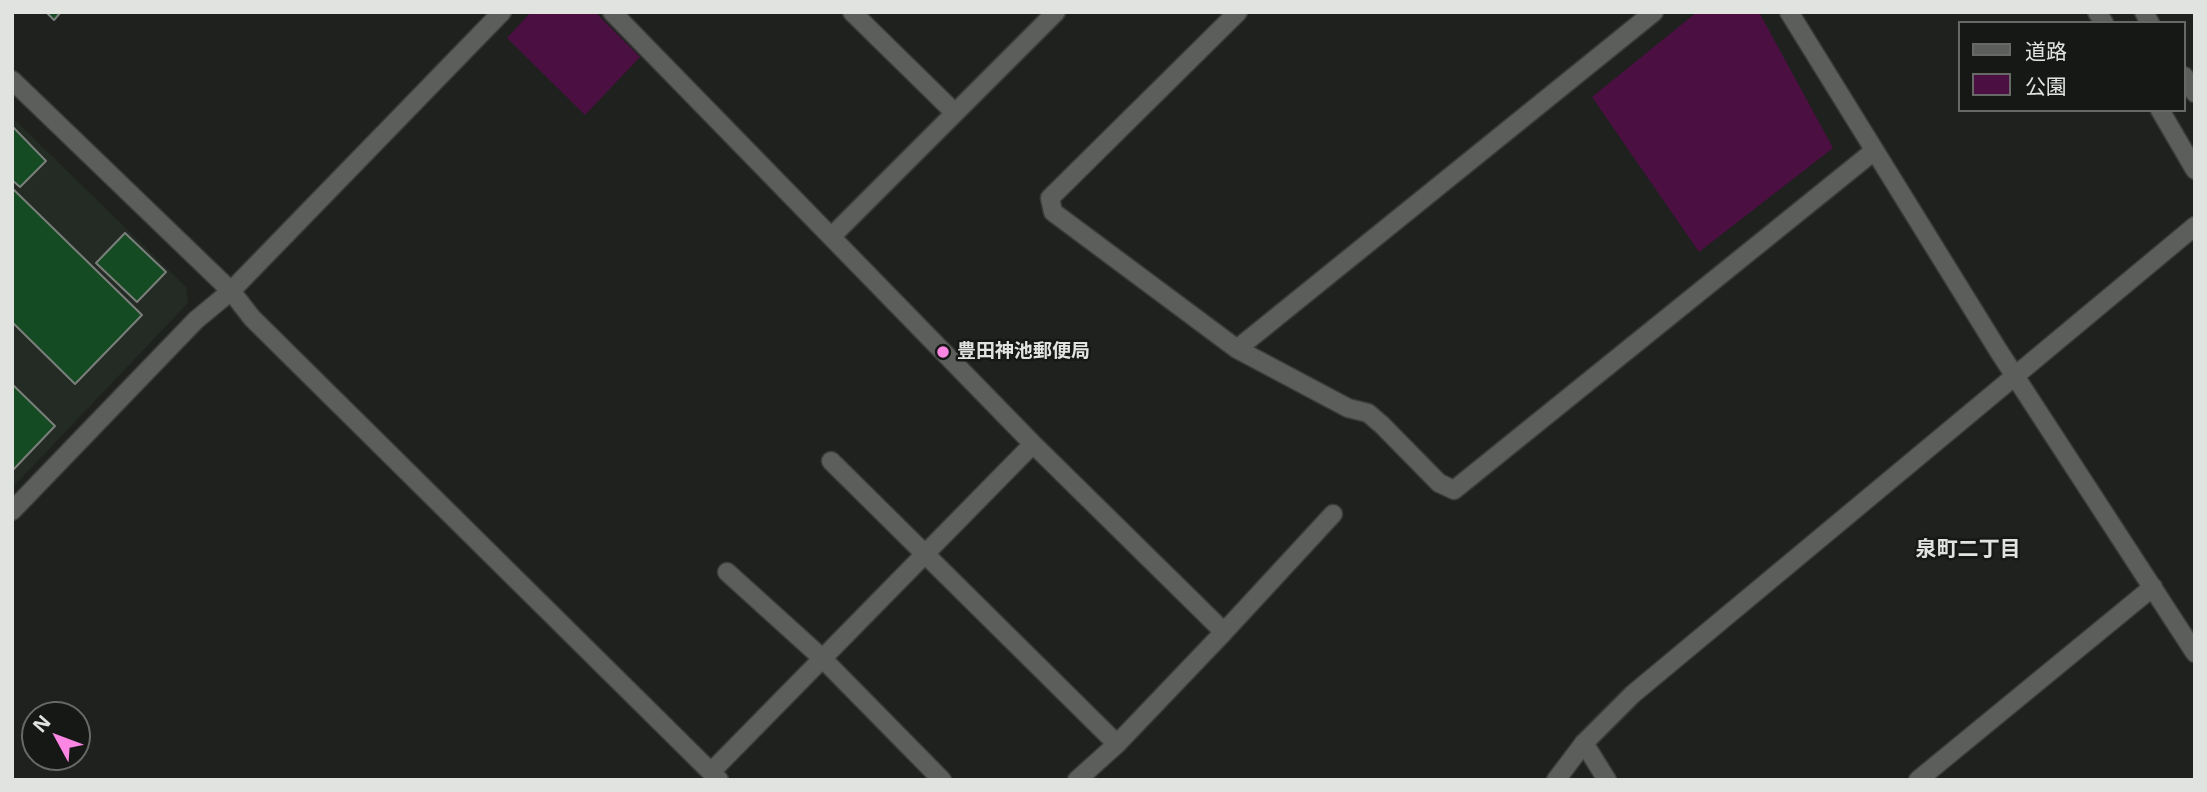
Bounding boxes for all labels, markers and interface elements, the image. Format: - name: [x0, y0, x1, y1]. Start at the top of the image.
- legend: [1958, 21, 2186, 112]
- text: 道路: [2025, 37, 2067, 65]
- text: 公園: [2025, 72, 2067, 100]
- place label: 豊田神池郵便局: [957, 341, 1090, 363]
- marker: 豊田神池郵便局: [935, 344, 951, 360]
- district label: 泉町二丁目: [1916, 537, 2020, 563]
- north arrow: [21, 701, 91, 771]
- text: N: [27, 709, 57, 738]

